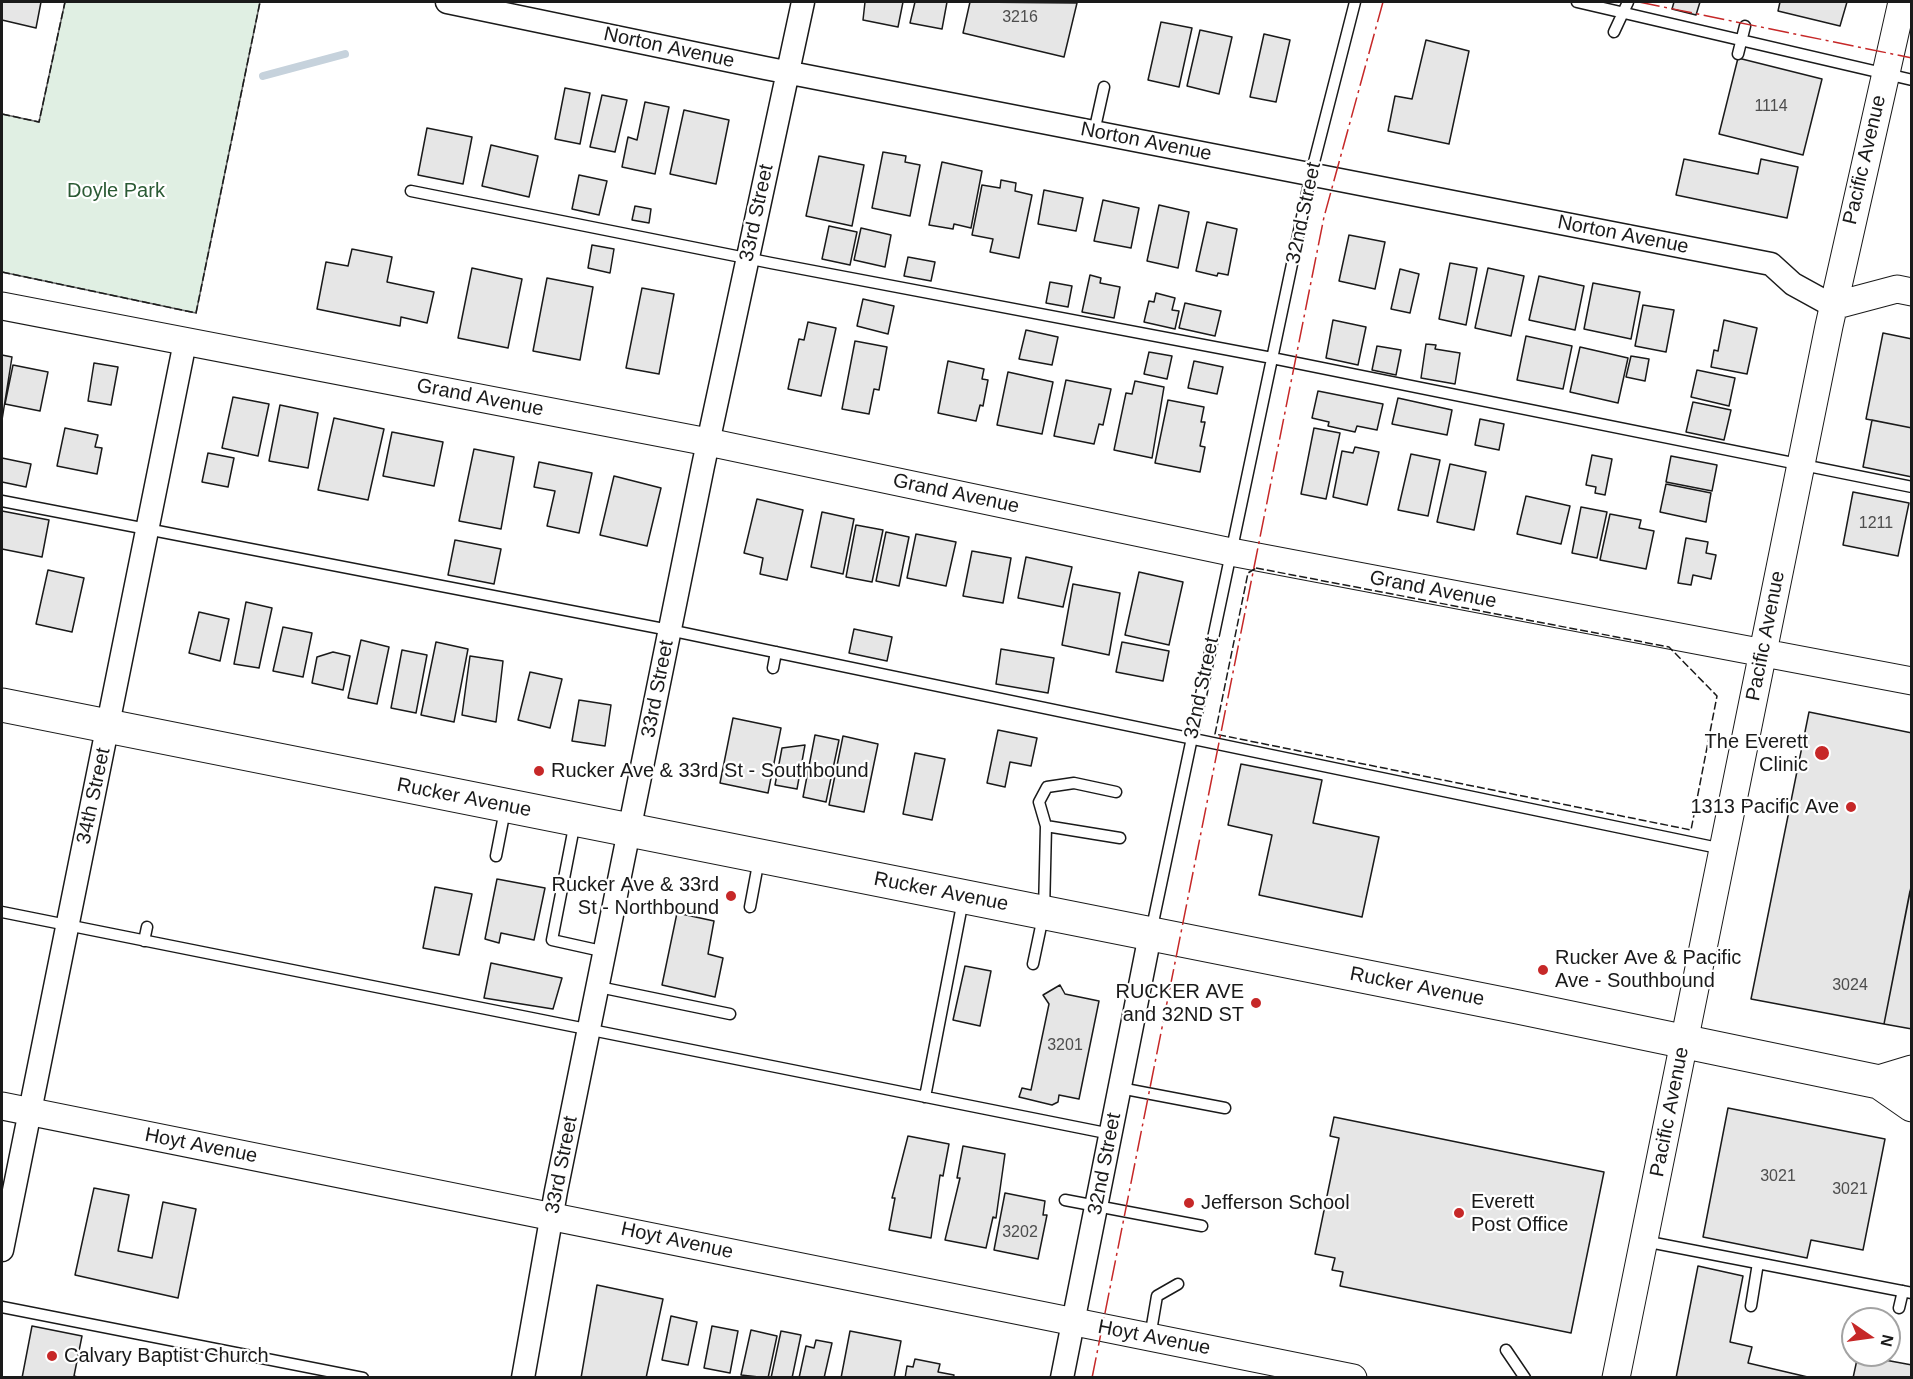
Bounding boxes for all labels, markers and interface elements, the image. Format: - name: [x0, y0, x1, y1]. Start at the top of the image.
- house number: 3216: [1002, 8, 1038, 28]
- street label: Norton Avenue: [601, 22, 737, 74]
- street label: Pacific Avenue: [1838, 93, 1892, 227]
- house number: 1114: [1754, 97, 1788, 117]
- street label: Norton Avenue: [1078, 118, 1214, 166]
- street label: 32nd Street: [1282, 160, 1326, 266]
- street label: 33rd Street: [735, 162, 779, 264]
- park label: Doyle Park: [67, 179, 165, 203]
- street label: Norton Avenue: [1555, 211, 1691, 259]
- street label: Grand Avenue: [415, 374, 545, 422]
- street label: Grand Avenue: [891, 469, 1021, 519]
- house number: 1211: [1859, 514, 1893, 534]
- street label: Grand Avenue: [1368, 566, 1498, 614]
- street label: Pacific Avenue: [1742, 569, 1790, 703]
- street label: 32nd Street: [1180, 635, 1224, 741]
- street label: 33rd Street: [637, 638, 679, 740]
- place label: The Everett Clinic: [1705, 730, 1808, 777]
- marker: The Everett Clinic: [1813, 744, 1831, 762]
- street label: 34th Street: [72, 746, 116, 846]
- place label: Rucker Ave & 33rd St - Southbound: [551, 759, 869, 783]
- marker: Rucker Ave & 33rd St - Southbound: [532, 764, 546, 778]
- street label: Rucker Avenue: [395, 773, 533, 823]
- place label: 1313 Pacific Ave: [1690, 795, 1839, 819]
- marker: 1313 Pacific Ave: [1844, 800, 1858, 814]
- street label: Rucker Avenue: [872, 867, 1010, 917]
- place label: Rucker Ave & 33rd St - Northbound: [552, 873, 719, 920]
- marker: Rucker Ave & 33rd St - Northbound: [724, 889, 738, 903]
- place label: Rucker Ave & Pacific Ave - Southbound: [1555, 946, 1741, 993]
- street label: Rucker Avenue: [1348, 962, 1486, 1012]
- marker: Rucker Ave & Pacific Ave - Southbound: [1536, 963, 1550, 977]
- house number: 3024: [1832, 976, 1868, 996]
- place label: RUCKER AVE and 32ND ST: [1115, 980, 1244, 1027]
- marker: RUCKER AVE and 32ND ST: [1249, 996, 1263, 1010]
- house number: 3201: [1047, 1036, 1083, 1056]
- street label: Pacific Avenue: [1646, 1045, 1694, 1179]
- street label: 32nd Street: [1083, 1111, 1127, 1217]
- street label: 33rd Street: [541, 1114, 583, 1216]
- street label: Hoyt Avenue: [143, 1123, 259, 1169]
- house number: 3021: [1760, 1167, 1796, 1187]
- house number: 3021: [1832, 1180, 1868, 1200]
- place label: Everett Post Office: [1471, 1190, 1568, 1237]
- place label: Jefferson School: [1201, 1191, 1350, 1215]
- marker: Jefferson School: [1182, 1196, 1196, 1210]
- marker: Everett Post Office: [1452, 1206, 1466, 1220]
- street label: Hoyt Avenue: [619, 1217, 735, 1265]
- house number: 3202: [1002, 1223, 1038, 1243]
- north arrow: [1841, 1307, 1901, 1367]
- street label: Hoyt Avenue: [1096, 1315, 1212, 1361]
- text: N: [1877, 1333, 1897, 1348]
- place label: Calvary Baptist Church: [64, 1344, 269, 1368]
- marker: Calvary Baptist Church: [45, 1349, 59, 1363]

